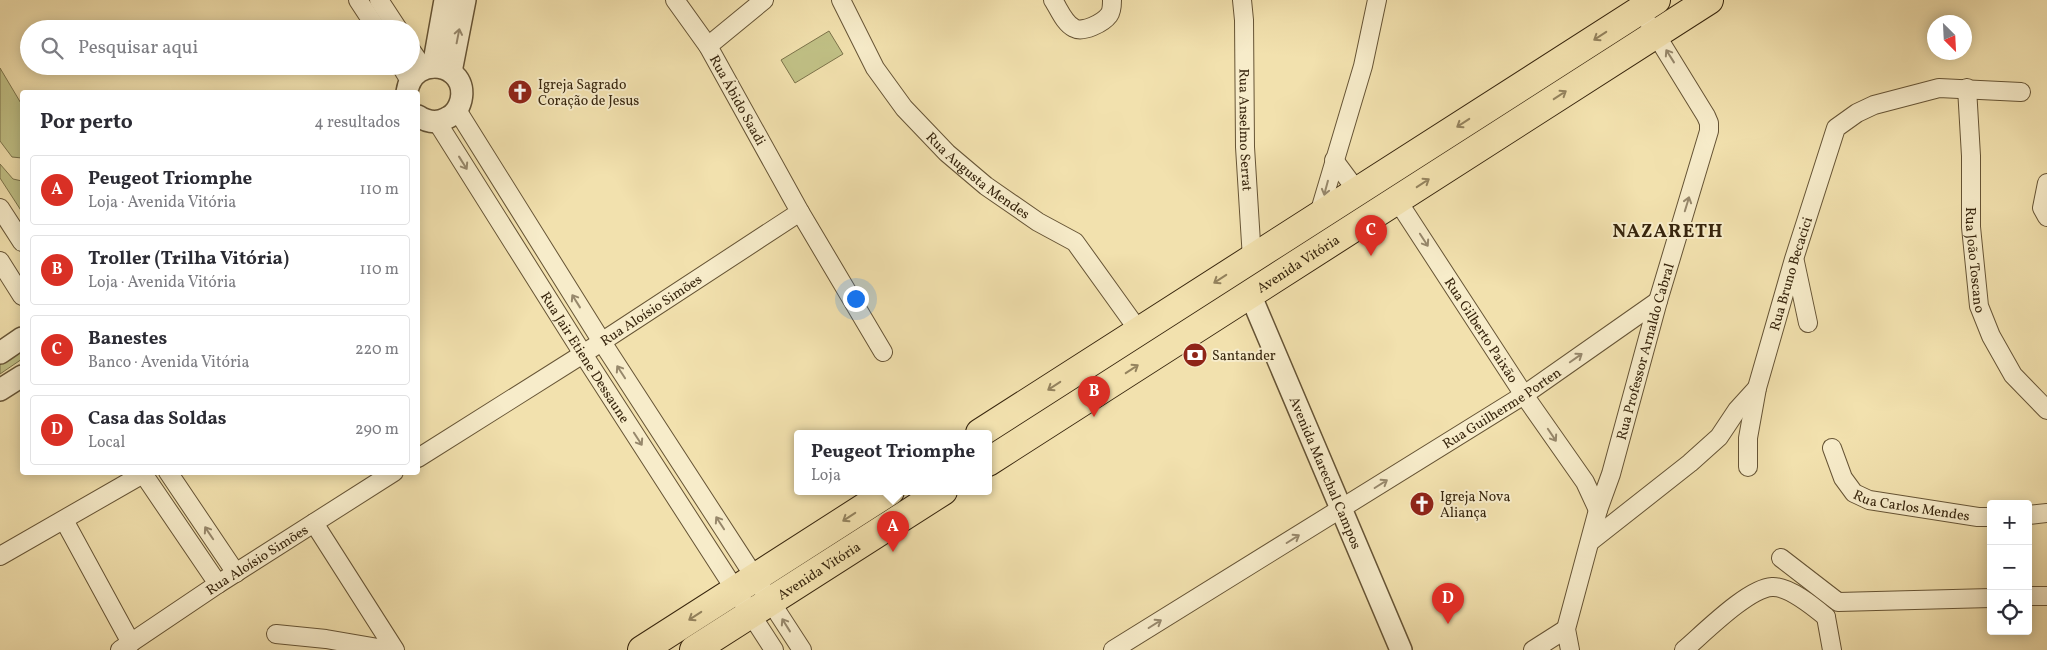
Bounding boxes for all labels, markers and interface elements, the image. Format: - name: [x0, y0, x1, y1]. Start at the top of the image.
- north arrow: [1927, 15, 1972, 60]
- search box: [20, 20, 420, 75]
- one-way arrow: [453, 28, 463, 44]
- one-way arrow: [1593, 31, 1607, 41]
- icon: search: [38, 34, 66, 62]
- text: Pesquisar aqui: [78, 35, 198, 61]
- one-way arrow: [1664, 49, 1675, 63]
- street label: Rua Ábido Saadi: [704, 52, 769, 149]
- street label: Rua Anselmo Serrat: [1233, 68, 1256, 192]
- place label: Igreja Sagrado Coração de Jesus: [538, 76, 639, 111]
- church icon: Igreja Sagrado Coração de Jesus: [507, 79, 533, 105]
- one-way arrow: [1553, 90, 1567, 101]
- text: Por perto: [40, 108, 133, 137]
- text: 4 resultados: [314, 112, 400, 134]
- one-way arrow: [1456, 118, 1470, 129]
- street label: Rua Augusta Mendes: [921, 129, 1033, 224]
- one-way arrow: [457, 156, 468, 170]
- text: Peugeot Triomphe: [88, 166, 252, 192]
- one-way arrow: [1416, 178, 1430, 188]
- text: A: [51, 179, 63, 201]
- text: 110 m: [360, 179, 399, 201]
- one-way arrow: [1320, 180, 1330, 196]
- text: Loja · Avenida Vitória: [88, 192, 236, 214]
- one-way arrow: [1683, 197, 1693, 213]
- street label: Rua João Toscano: [1960, 207, 1989, 316]
- pin: C: [1355, 215, 1387, 256]
- street label: Rua Bruno Becacici: [1766, 215, 1818, 333]
- district label: NAZARETH: [1612, 219, 1724, 245]
- street label: Avenida Vitória: [1253, 231, 1344, 298]
- one-way arrow: [1419, 233, 1429, 247]
- text: Troller (Trilha Vitória): [88, 246, 289, 272]
- text: B: [52, 259, 62, 281]
- text: 110 m: [360, 259, 399, 281]
- street label: Rua Professor Arnaldo Cabral: [1613, 261, 1680, 442]
- street label: Rua Aloísio Simões: [597, 271, 706, 351]
- text: Loja · Avenida Vitória: [88, 272, 236, 294]
- one-way arrow: [1214, 274, 1228, 284]
- street label: Rua Gilberto Paixão: [1439, 274, 1522, 387]
- your location: [843, 286, 869, 312]
- street label: Rua Jair Etiene Dessaune: [535, 288, 633, 428]
- one-way arrow: [571, 294, 581, 308]
- text: Banestes: [88, 326, 167, 352]
- text: C: [52, 339, 62, 361]
- text: 220 m: [355, 339, 399, 361]
- bank icon: Santander: [1182, 342, 1208, 368]
- place label: Santander: [1212, 347, 1276, 366]
- text: Banco · Avenida Vitória: [88, 352, 249, 374]
- one-way arrow: [1569, 353, 1583, 363]
- one-way arrow: [1125, 364, 1139, 374]
- street label: Rua Guilherme Porten: [1440, 364, 1566, 454]
- one-way arrow: [616, 366, 626, 380]
- pin: B: [1078, 376, 1110, 417]
- one-way arrow: [1047, 380, 1061, 391]
- street label: Avenida Marechal Campos: [1284, 394, 1365, 552]
- text: Casa das Soldas: [88, 406, 227, 432]
- text: D: [51, 419, 63, 441]
- text: 290 m: [355, 419, 399, 441]
- one-way arrow: [1547, 428, 1557, 442]
- popup: [794, 430, 992, 495]
- text: Local: [88, 432, 125, 454]
- one-way arrow: [633, 432, 643, 446]
- text: Peugeot Triomphe: [811, 439, 975, 465]
- text: Loja: [811, 465, 841, 487]
- one-way arrow: [1373, 478, 1387, 488]
- street label: Rua Carlos Mendes: [1850, 486, 1971, 527]
- place label: Igreja Nova Aliança: [1440, 488, 1510, 523]
- church icon: Igreja Nova Aliança: [1409, 491, 1435, 517]
- map controls: [1987, 500, 2032, 635]
- button: +: [1987, 500, 2032, 545]
- pin: A: [877, 511, 909, 552]
- one-way arrow: [842, 512, 856, 522]
- one-way arrow: [715, 516, 725, 530]
- street label: Rua Aloísio Simões: [203, 521, 312, 600]
- one-way arrow: [204, 526, 214, 540]
- one-way arrow: [1285, 533, 1299, 543]
- street label: Avenida Vitória: [774, 538, 865, 605]
- button: −: [1987, 545, 2032, 590]
- pin: D: [1432, 583, 1464, 624]
- button: locate: [1987, 590, 2032, 635]
- one-way arrow: [689, 611, 703, 621]
- one-way arrow: [781, 619, 791, 633]
- one-way arrow: [1147, 619, 1161, 629]

